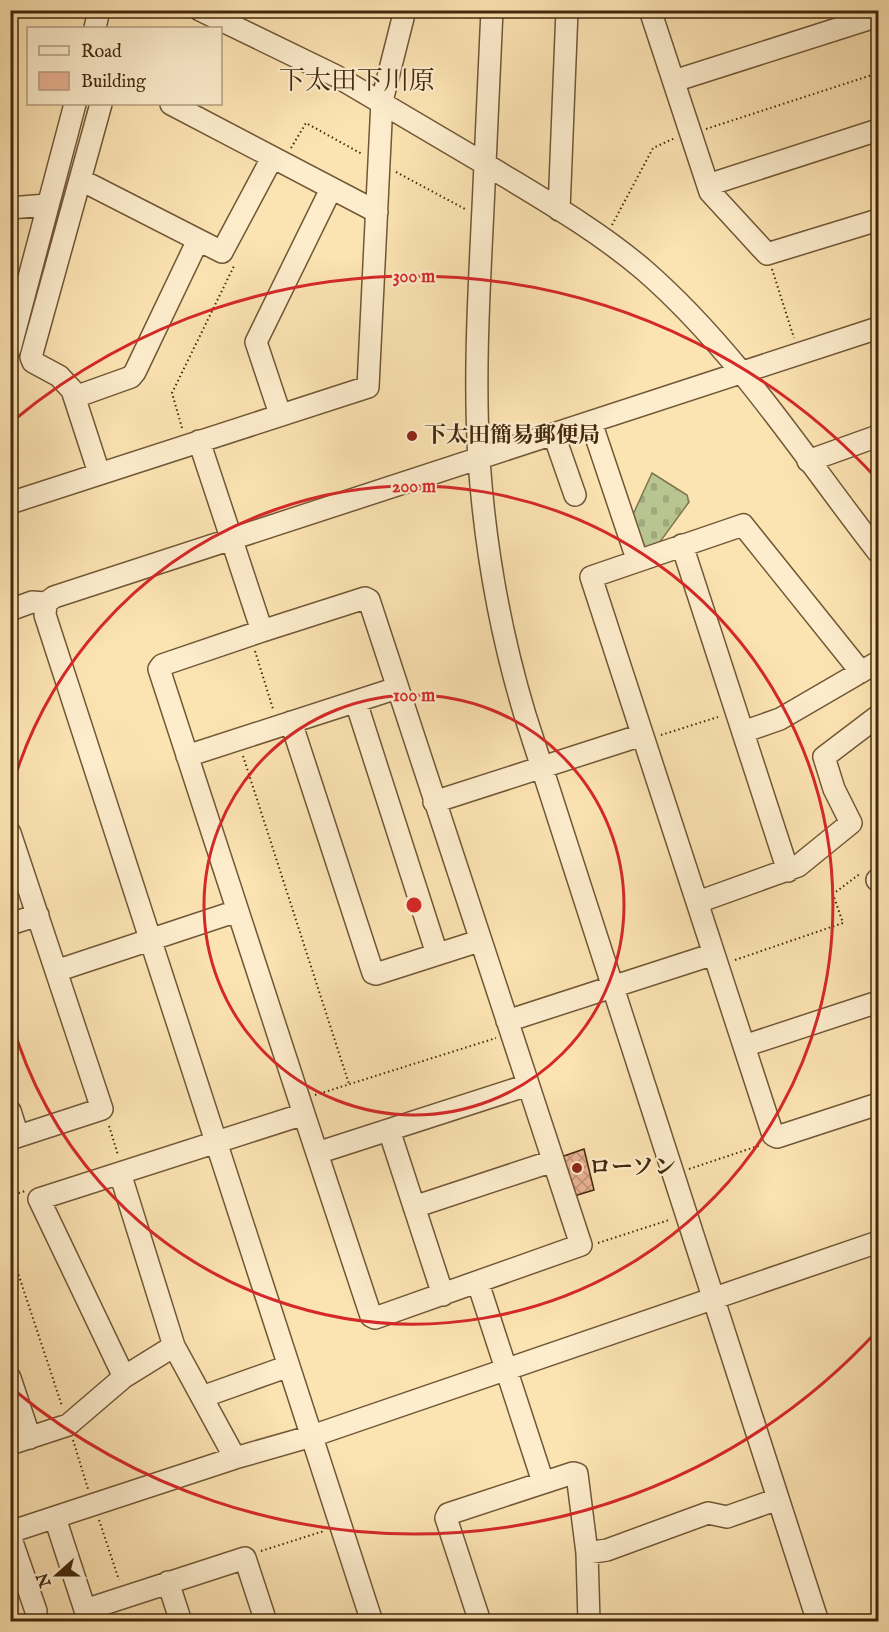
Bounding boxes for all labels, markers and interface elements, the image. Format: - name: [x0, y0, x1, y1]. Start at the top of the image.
- legend: [27, 27, 222, 105]
- text: Road: [81, 41, 122, 64]
- district label: 下太田下川原: [279, 65, 435, 98]
- text: Building: [81, 71, 146, 94]
- text: 300 m: [393, 266, 435, 289]
- place label: 下太田簡易郵便局: [424, 422, 600, 450]
- marker: 下太田簡易郵便局: [405, 429, 419, 443]
- text: 200 m: [392, 476, 436, 499]
- text: 100 m: [393, 685, 435, 708]
- centre of rings: [404, 895, 424, 915]
- place label: ローソン: [589, 1154, 676, 1182]
- marker: ローソン: [570, 1161, 584, 1175]
- north arrow: [27, 1545, 87, 1605]
- text: N: [33, 1569, 57, 1591]

